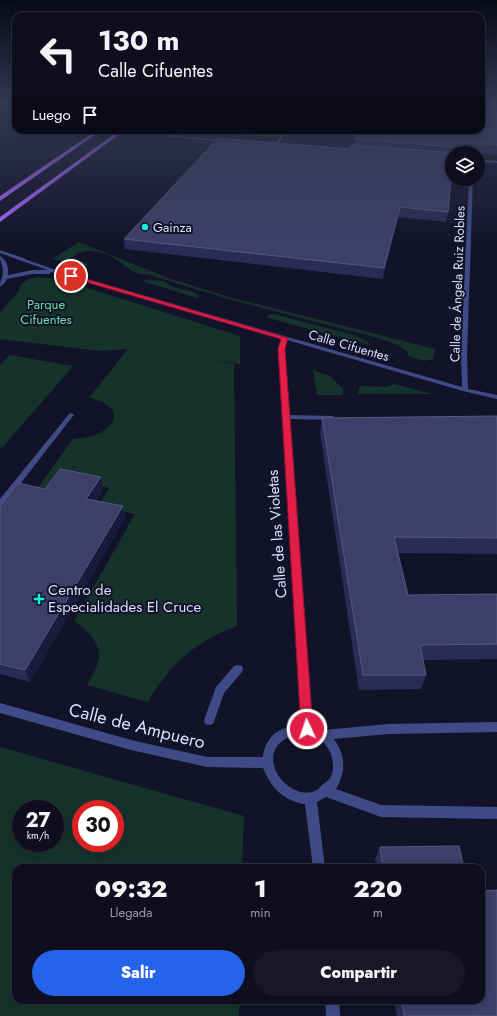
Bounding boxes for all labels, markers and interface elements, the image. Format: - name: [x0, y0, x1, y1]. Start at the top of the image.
- text: 130 m: [98, 20, 180, 61]
- icon: left: [32, 28, 84, 80]
- text: Calle Cifuentes: [98, 58, 213, 84]
- text: Luego: [32, 104, 71, 126]
- icon: arrive: [79, 104, 101, 126]
- map controls: [445, 146, 485, 186]
- button: layers: [445, 146, 485, 186]
- street label: Calle de Ángela Ruiz Robles: [445, 205, 470, 363]
- place label: Gainza: [153, 218, 192, 237]
- marker: Gainza: [140, 222, 150, 232]
- pin: [54, 259, 88, 293]
- icon: arrive: [60, 265, 82, 287]
- park label: Parque Cifuentes: [20, 295, 72, 329]
- street label: Calle Cifuentes: [306, 325, 391, 366]
- street label: Calle de las Violetas: [262, 469, 292, 599]
- place label: Centro de Especialidades El Cruce: [48, 579, 201, 618]
- marker: Centro de Especialidades El Cruce: [33, 593, 45, 605]
- street label: Calle de Ampuero: [66, 697, 208, 756]
- position arrow: [286, 708, 328, 750]
- speed limit sign: 30: [72, 800, 124, 852]
- text: 27: [25, 806, 51, 835]
- text: km/h: [27, 828, 49, 843]
- text: 09:32: [95, 871, 167, 906]
- text: 1: [254, 871, 267, 906]
- text: 220: [353, 871, 402, 906]
- text: Llegada: [110, 903, 153, 922]
- text: min: [250, 903, 271, 922]
- text: m: [373, 903, 383, 922]
- button: Salir: [32, 950, 245, 996]
- button: Compartir: [253, 950, 465, 996]

